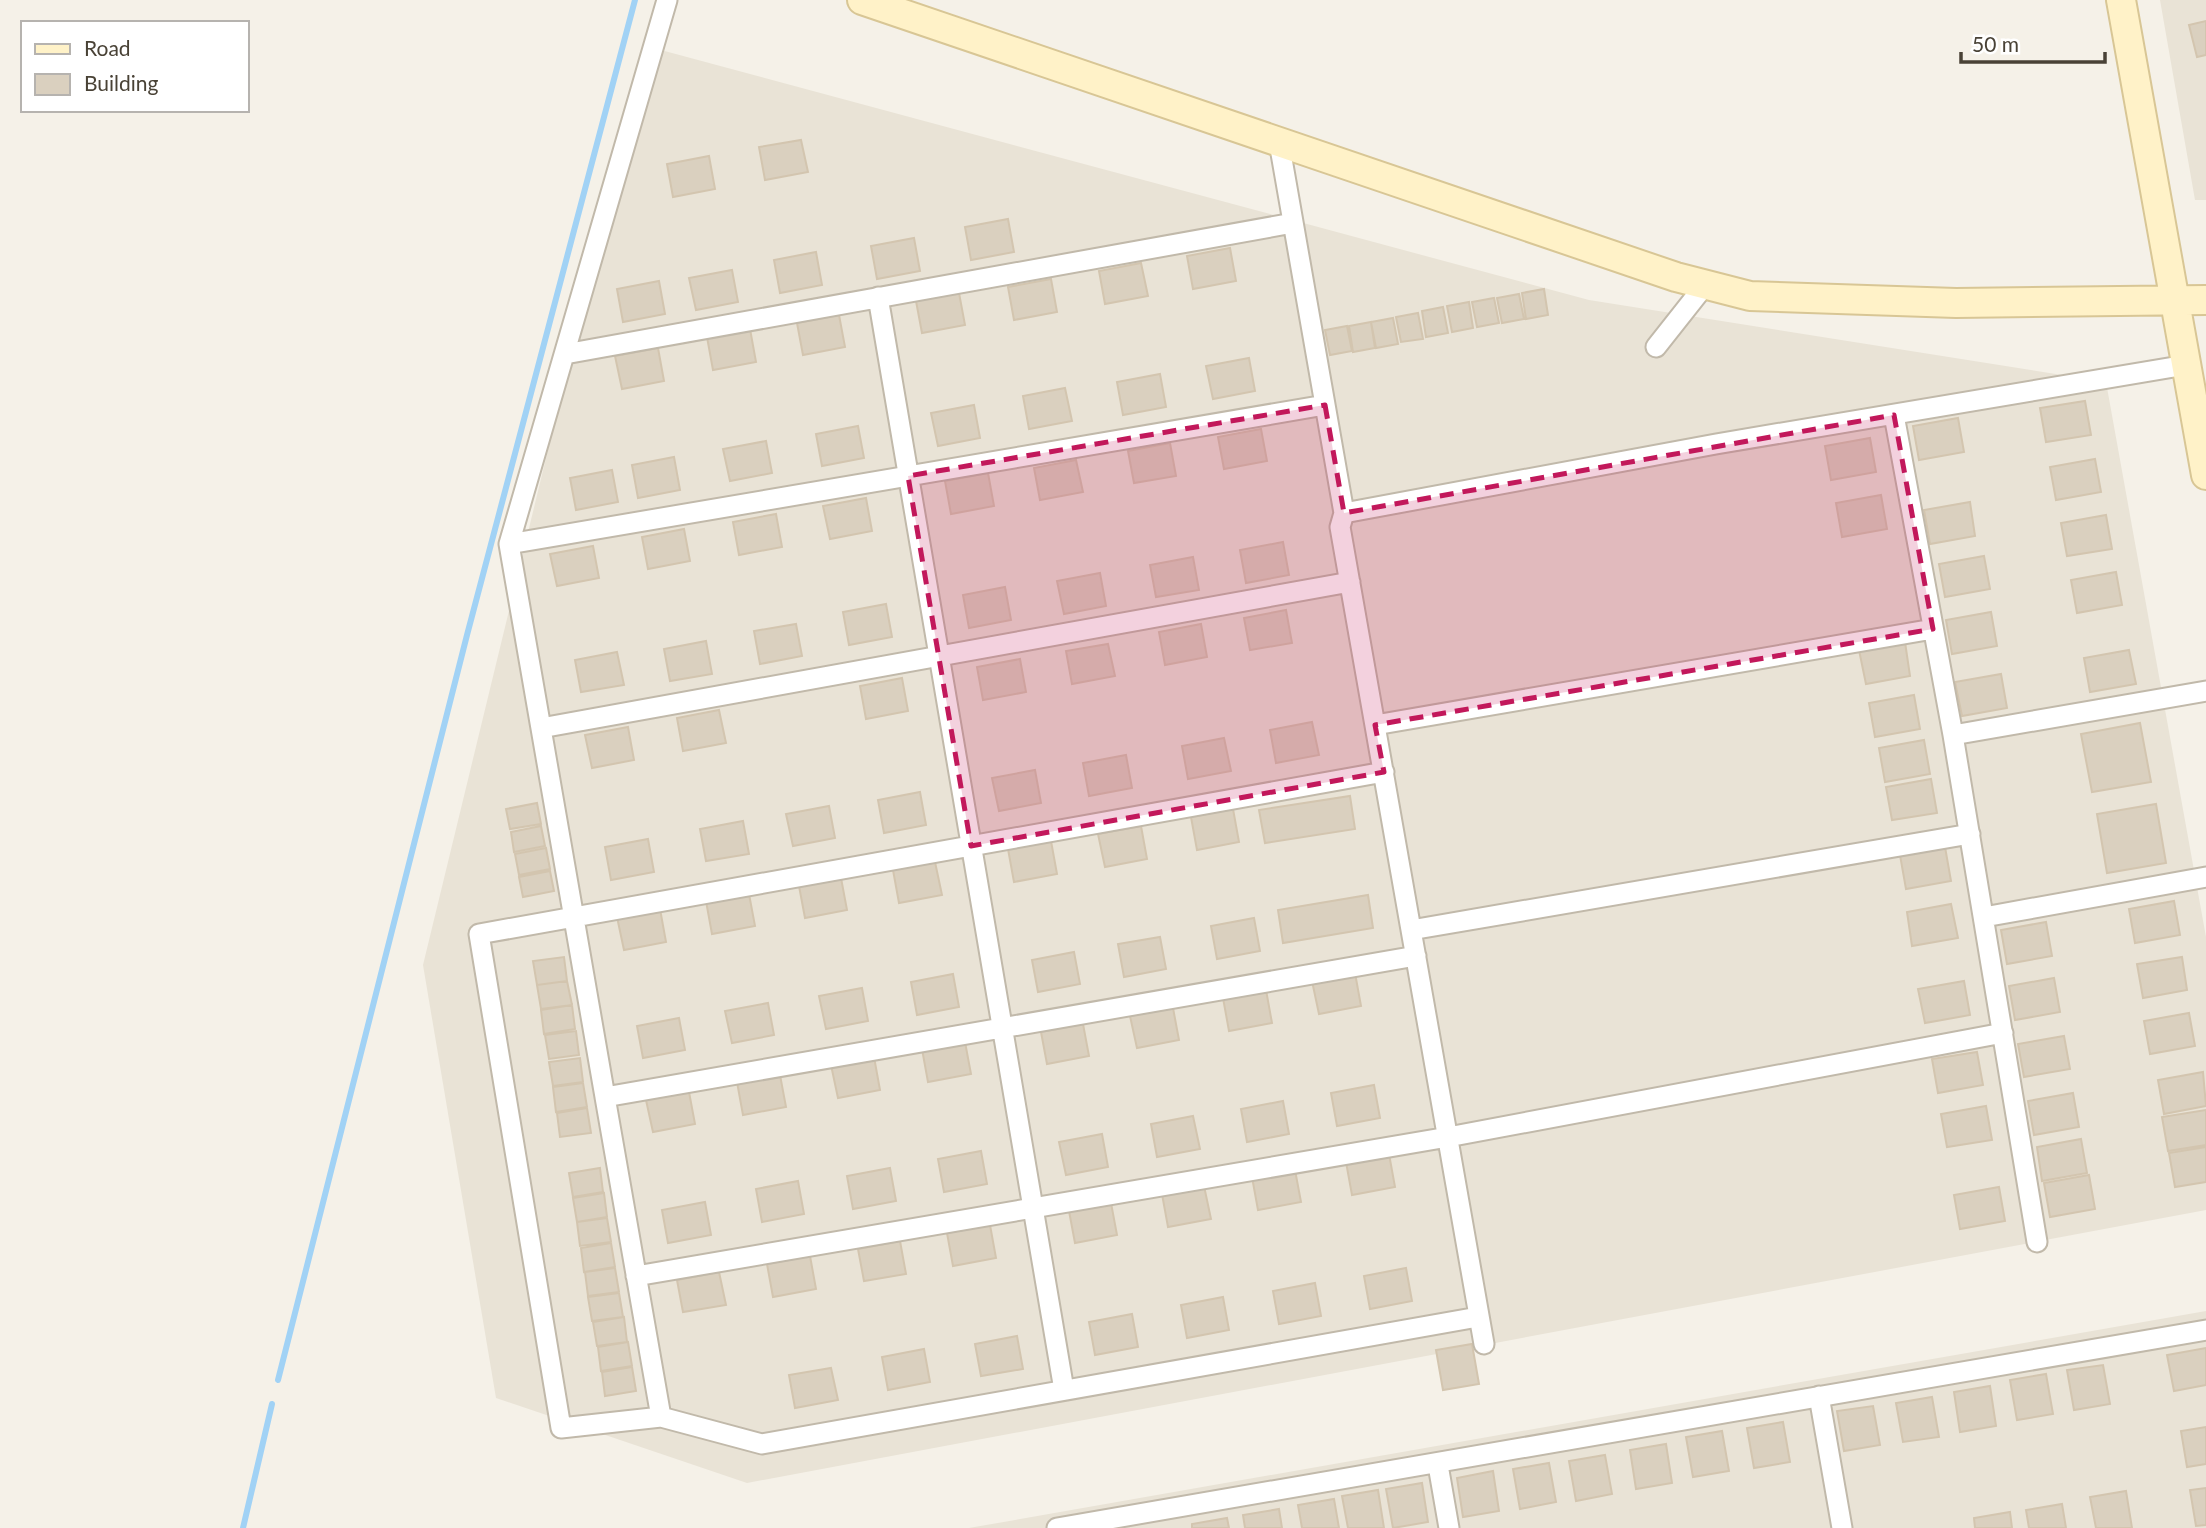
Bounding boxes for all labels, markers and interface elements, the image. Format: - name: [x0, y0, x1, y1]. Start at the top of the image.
- legend: [21, 21, 248, 112]
- scale bar: [1961, 21, 2104, 65]
- text: 50 m: [1972, 31, 2019, 56]
- text: Road: [84, 35, 131, 60]
- text: Building: [84, 70, 159, 95]

